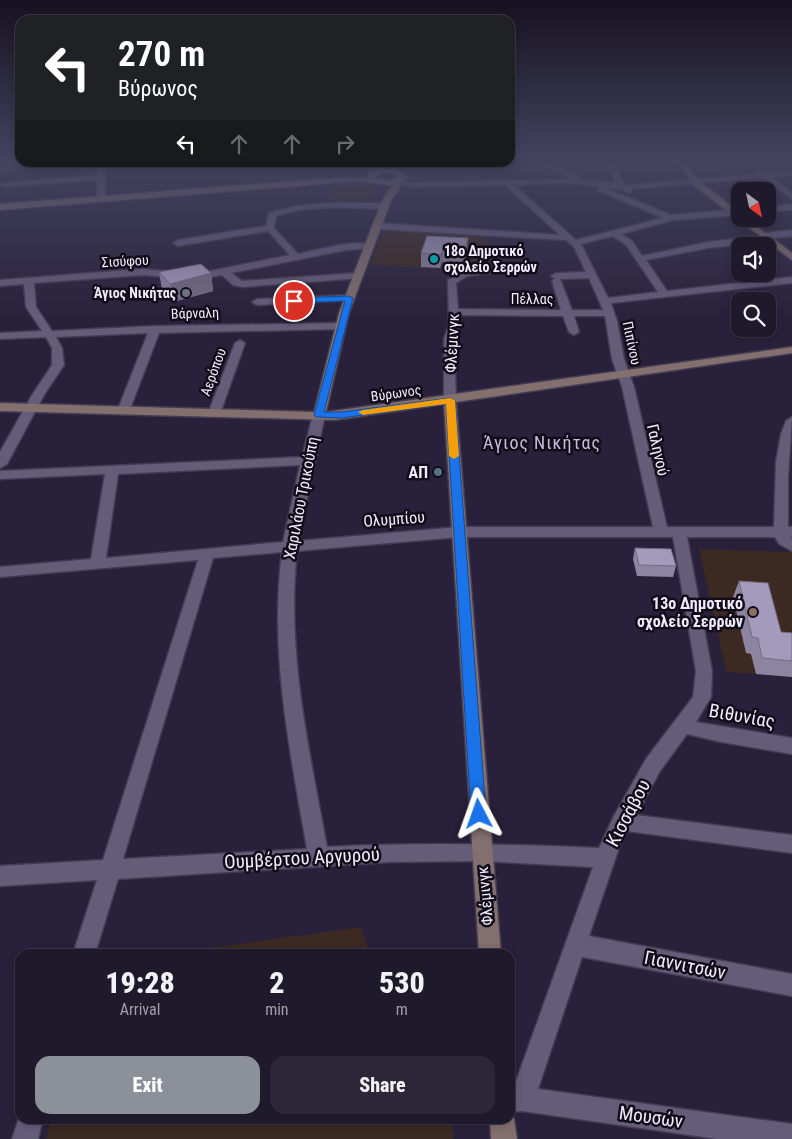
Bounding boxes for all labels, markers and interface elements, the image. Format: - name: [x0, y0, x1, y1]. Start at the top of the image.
- text: 270 m: [118, 34, 205, 75]
- icon: left: [35, 35, 100, 100]
- text: Βύρωνος: [118, 76, 198, 101]
- icon: left: [172, 130, 200, 158]
- icon: ahead: [225, 130, 253, 158]
- icon: ahead: [278, 130, 306, 158]
- icon: right: [331, 130, 359, 158]
- north arrow: [731, 182, 776, 228]
- map controls: [731, 182, 776, 337]
- button: sound: [731, 237, 776, 282]
- place label: 18ο Δημοτικό σχολείο Σερρών: [444, 243, 537, 276]
- street label: Σισύφου: [101, 252, 149, 271]
- marker: 18ο Δημοτικό σχολείο Σερρών: [428, 253, 440, 265]
- pin: [273, 280, 315, 322]
- place label: Άγιος Νικήτας: [94, 285, 176, 301]
- marker: Άγιος Νικήτας: [180, 287, 192, 299]
- icon: arrive: [280, 287, 308, 315]
- street label: Πέλλας: [511, 291, 553, 307]
- button: search: [731, 292, 776, 337]
- street label: Βάρναλη: [171, 304, 219, 322]
- street label: Φλέμινγκ: [441, 313, 463, 373]
- street label: Πιπίνου: [620, 320, 644, 366]
- street label: Αερόπου: [197, 346, 229, 398]
- street label: Βύρωνος: [370, 382, 422, 404]
- street label: Γαληνού: [643, 422, 673, 478]
- district label: Άγιος Νικήτας: [483, 432, 601, 453]
- street label: Χαριλάου Τρικούπη: [280, 435, 322, 561]
- place label: ΑΠ: [409, 463, 428, 482]
- marker: ΑΠ: [432, 466, 444, 478]
- street label: Ολυμπίου: [363, 507, 425, 531]
- place label: 13ο Δημοτικό σχολείο Σερρών: [637, 594, 743, 631]
- marker: 13ο Δημοτικό σχολείο Σερρών: [747, 606, 759, 618]
- street label: Βιθυνίας: [707, 699, 777, 733]
- street label: Κισσάβου: [601, 775, 655, 851]
- position arrow: [452, 787, 504, 839]
- street label: Ουμβέρτου Αργυρού: [224, 842, 380, 874]
- street label: Φλέμινγκ: [473, 865, 497, 926]
- street label: Γιαννιτσών: [642, 946, 728, 984]
- text: 19:28: [105, 965, 175, 1000]
- text: 2: [269, 965, 284, 1000]
- text: 530: [379, 965, 425, 1000]
- text: Arrival: [120, 1000, 160, 1019]
- text: min: [265, 1000, 289, 1019]
- text: m: [396, 1000, 408, 1019]
- button: Exit: [35, 1056, 260, 1114]
- button: Share: [270, 1056, 495, 1114]
- street label: Μουσών: [618, 1101, 684, 1133]

